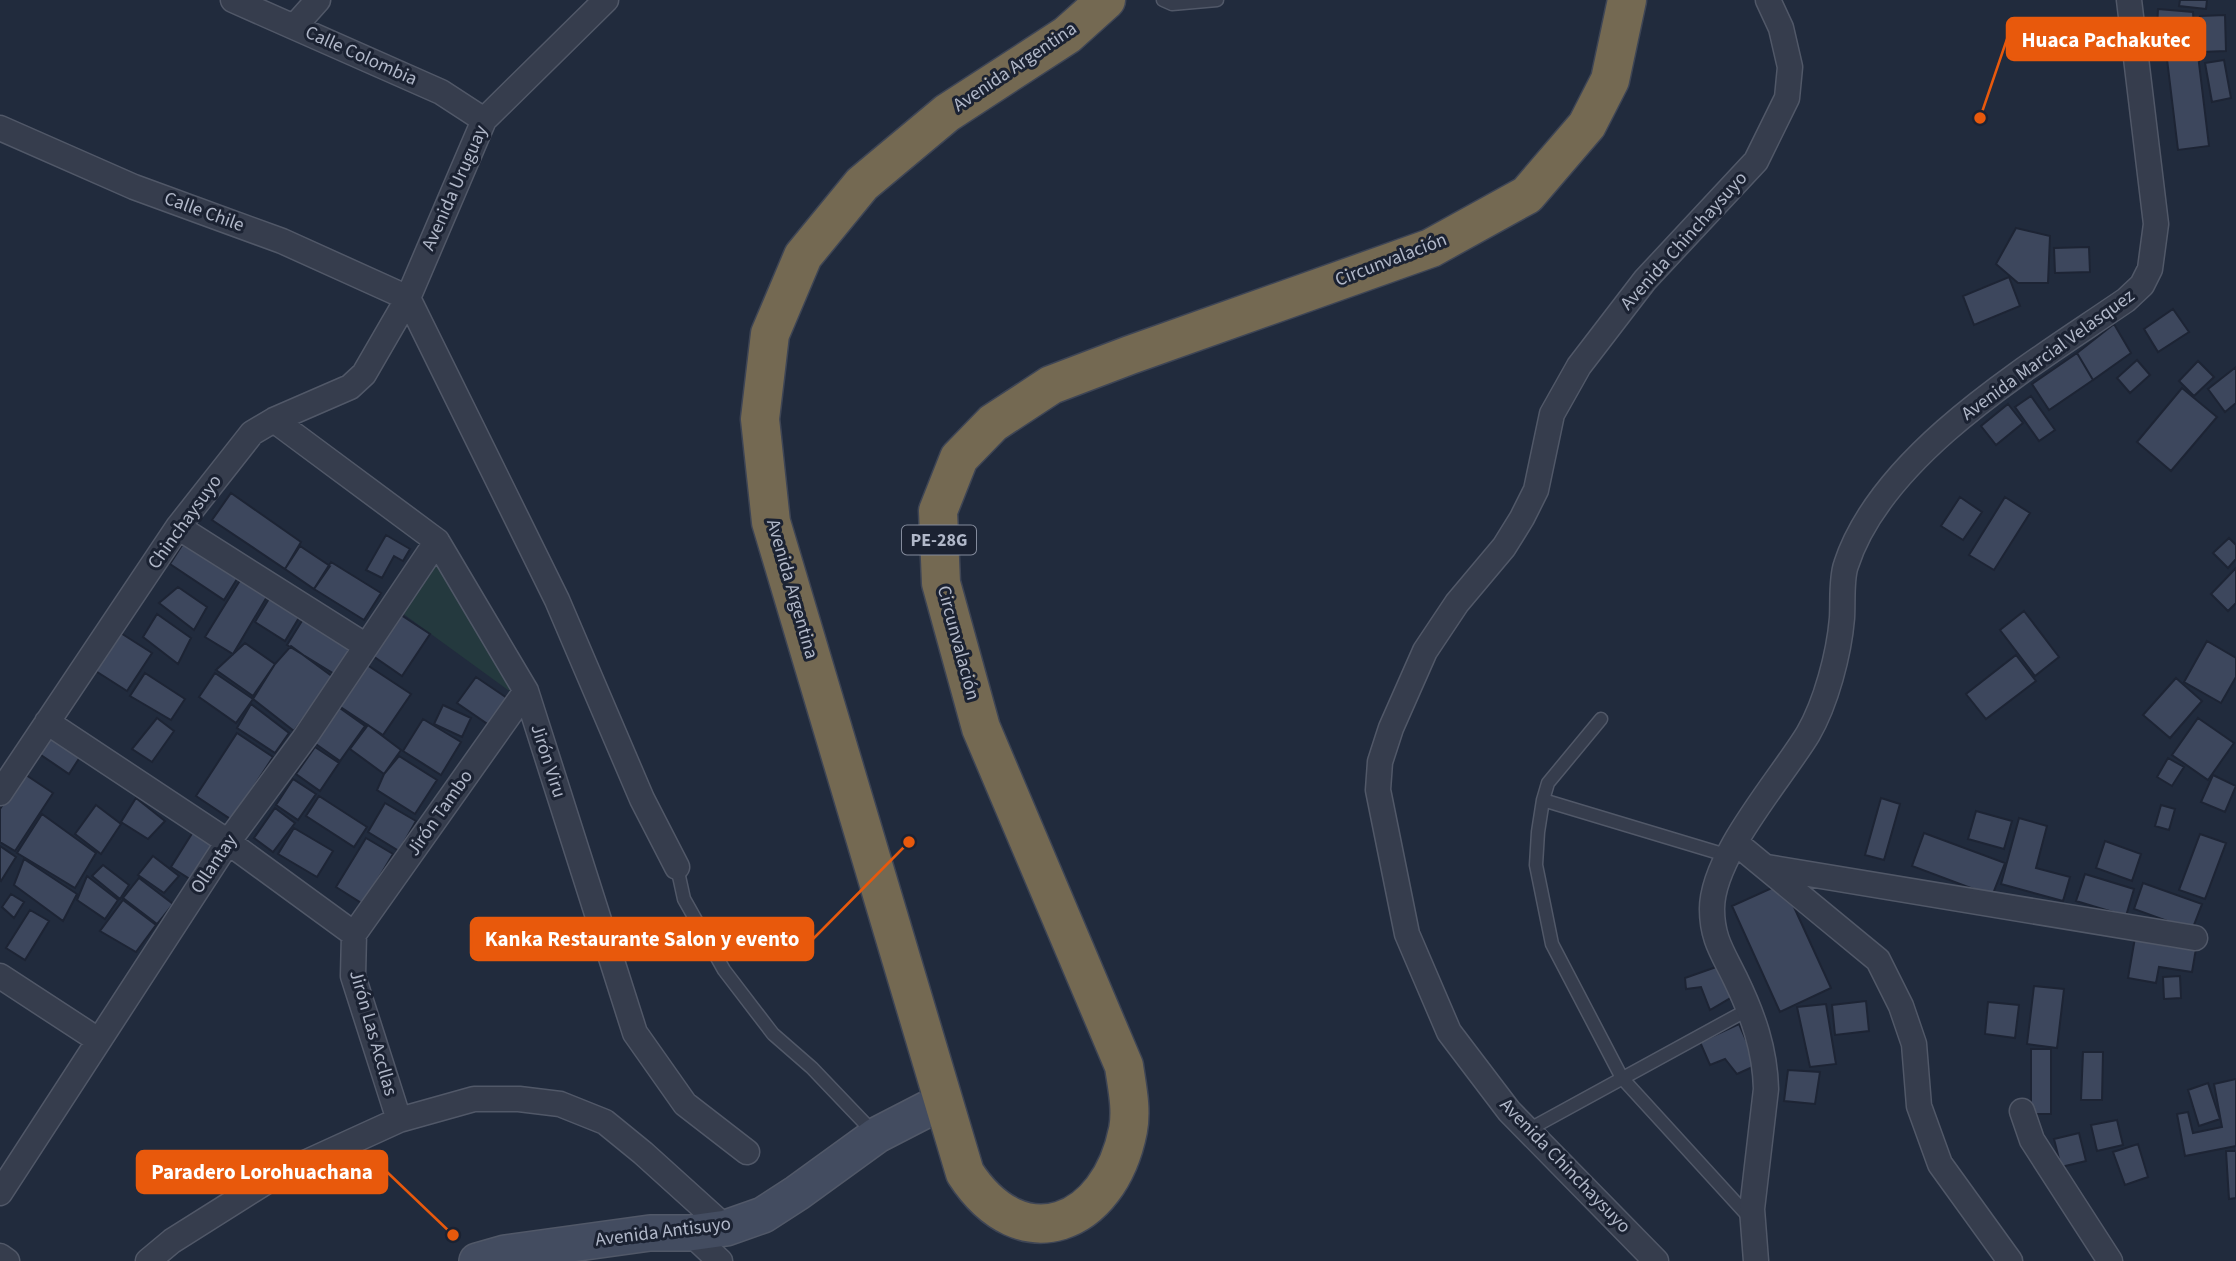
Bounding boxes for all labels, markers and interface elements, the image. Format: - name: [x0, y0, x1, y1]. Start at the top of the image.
- street label: Avenida Argentina: [948, 15, 1082, 119]
- callout: Huaca Pachakutec: [2007, 18, 2205, 60]
- street label: Calle Colombia: [301, 19, 421, 93]
- text: Huaca Pachakutec: [2021, 25, 2191, 55]
- street label: Avenida Uruguay: [415, 121, 495, 255]
- street label: Avenida Chinchaysuyo: [1614, 166, 1754, 316]
- street label: Calle Chile: [160, 185, 248, 239]
- street label: Circunvalación: [1331, 226, 1451, 294]
- street label: Avenida Marcial Velasquez: [1956, 283, 2140, 427]
- street label: Chinchaysuyo: [141, 469, 229, 575]
- street label: Avenida Argentina: [759, 516, 825, 662]
- road number: PE-28G: [902, 526, 976, 554]
- street label: Circunvalación: [930, 583, 986, 703]
- street label: Jirón Viru: [523, 721, 573, 801]
- street label: Jirón Tambo: [400, 764, 480, 862]
- street label: Ollantay: [184, 829, 244, 899]
- callout: Kanka Restaurante Salon y evento: [471, 918, 813, 960]
- text: Kanka Restaurante Salon y evento: [485, 924, 799, 954]
- street label: Jirón Las Accllas: [342, 967, 404, 1099]
- street label: Avenida Chinchaysuyo: [1493, 1092, 1637, 1240]
- callout: Paradero Lorohuachana: [137, 1151, 387, 1193]
- text: Paradero Lorohuachana: [151, 1157, 373, 1187]
- street label: Avenida Antisuyo: [594, 1210, 732, 1254]

